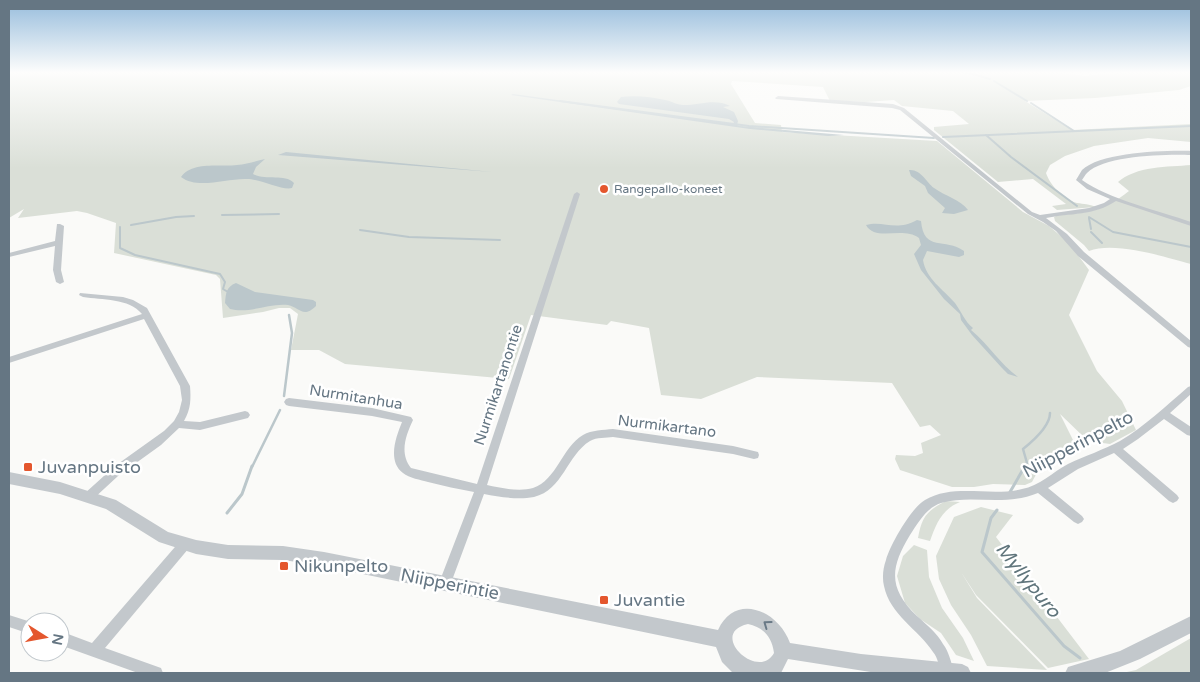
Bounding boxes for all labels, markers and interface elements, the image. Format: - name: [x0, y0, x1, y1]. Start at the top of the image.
- place label: Rangepallo-koneet: [614, 182, 723, 196]
- marker: Rangepallo-koneet: [598, 183, 610, 195]
- street label: Nurmikartanontie: [470, 322, 526, 448]
- street label: Nurmitanhua: [308, 381, 404, 413]
- street label: Niipperinpelto: [1019, 406, 1137, 482]
- street label: Nurmikartano: [617, 411, 717, 441]
- place label: Juvanpuisto: [38, 456, 141, 478]
- marker: Juvanpuisto: [22, 461, 34, 473]
- water label: Myllypuro: [991, 538, 1066, 623]
- place label: Nikunpelto: [294, 555, 388, 577]
- marker: Nikunpelto: [278, 560, 290, 572]
- street label: Niipperintie: [399, 564, 501, 604]
- place label: Juvantie: [614, 589, 685, 611]
- marker: Juvantie: [598, 594, 610, 606]
- north arrow: [20, 612, 70, 662]
- one-way arrow: [763, 621, 773, 630]
- text: N: [48, 632, 67, 647]

